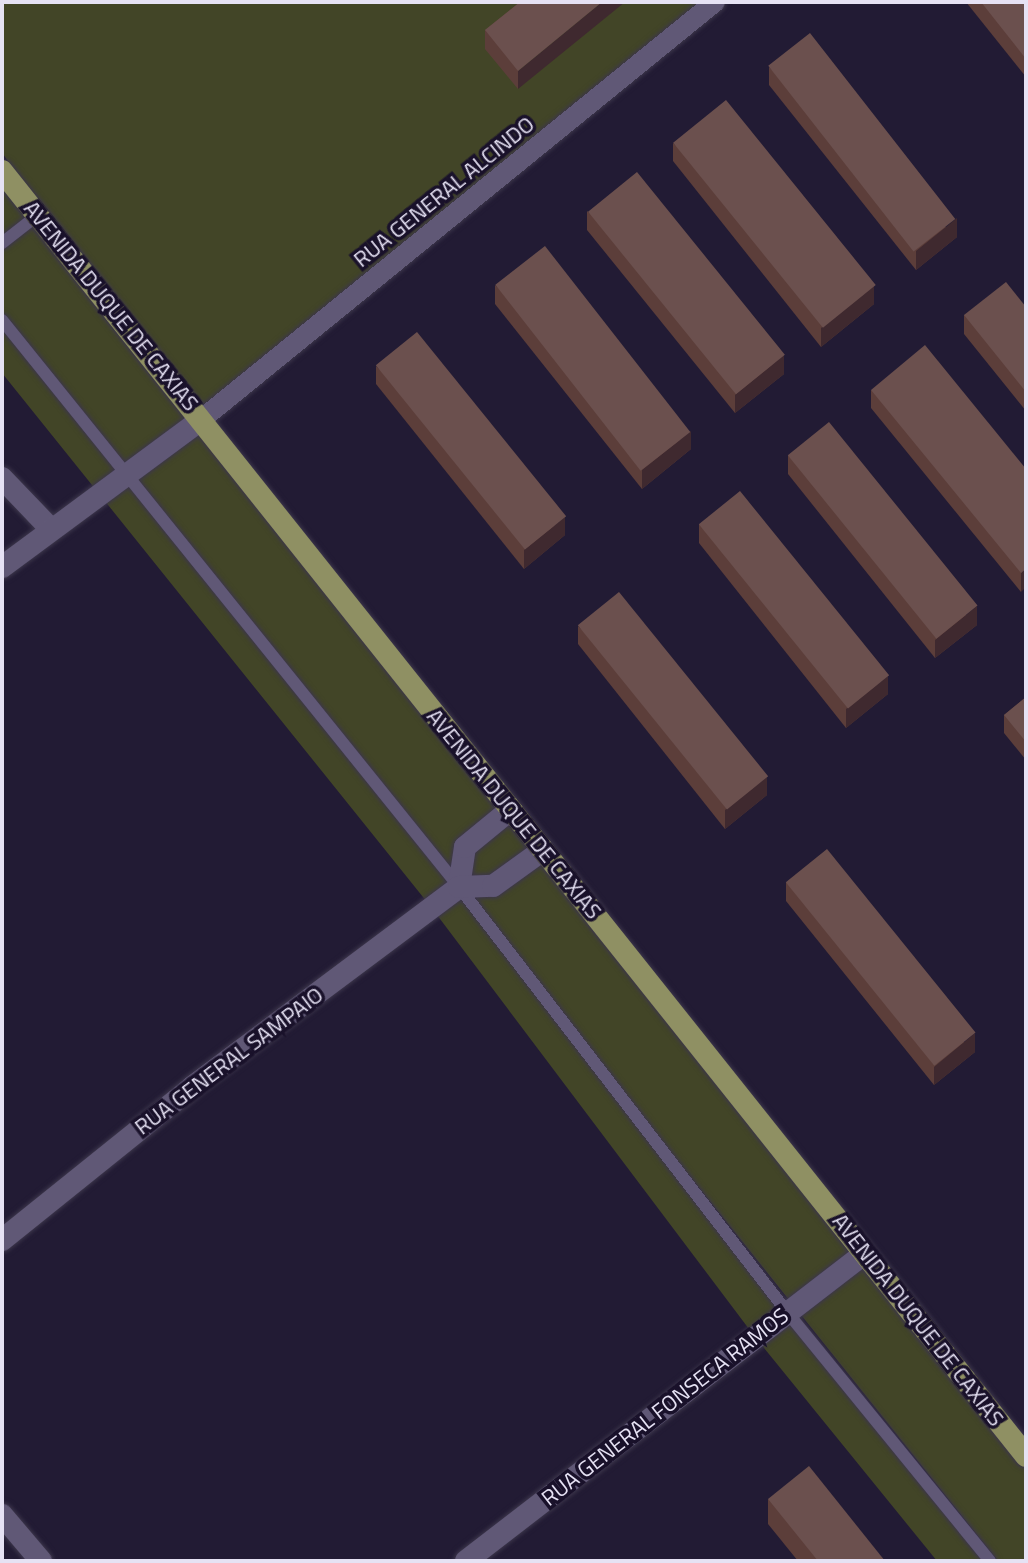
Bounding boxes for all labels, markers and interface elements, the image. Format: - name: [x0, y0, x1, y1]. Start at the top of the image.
- street label: RUA GENERAL ALCINDO: [348, 111, 540, 273]
- street label: AVENIDA DUQUE DE CAXIAS: [18, 196, 204, 416]
- street label: AVENIDA DUQUE DE CAXIAS: [421, 704, 607, 924]
- street label: RUA GENERAL SAMPAIO: [130, 982, 328, 1140]
- street label: AVENIDA DUQUE DE CAXIAS: [827, 1208, 1009, 1432]
- street label: RUA GENERAL FONSECA RAMOS: [536, 1302, 794, 1512]

